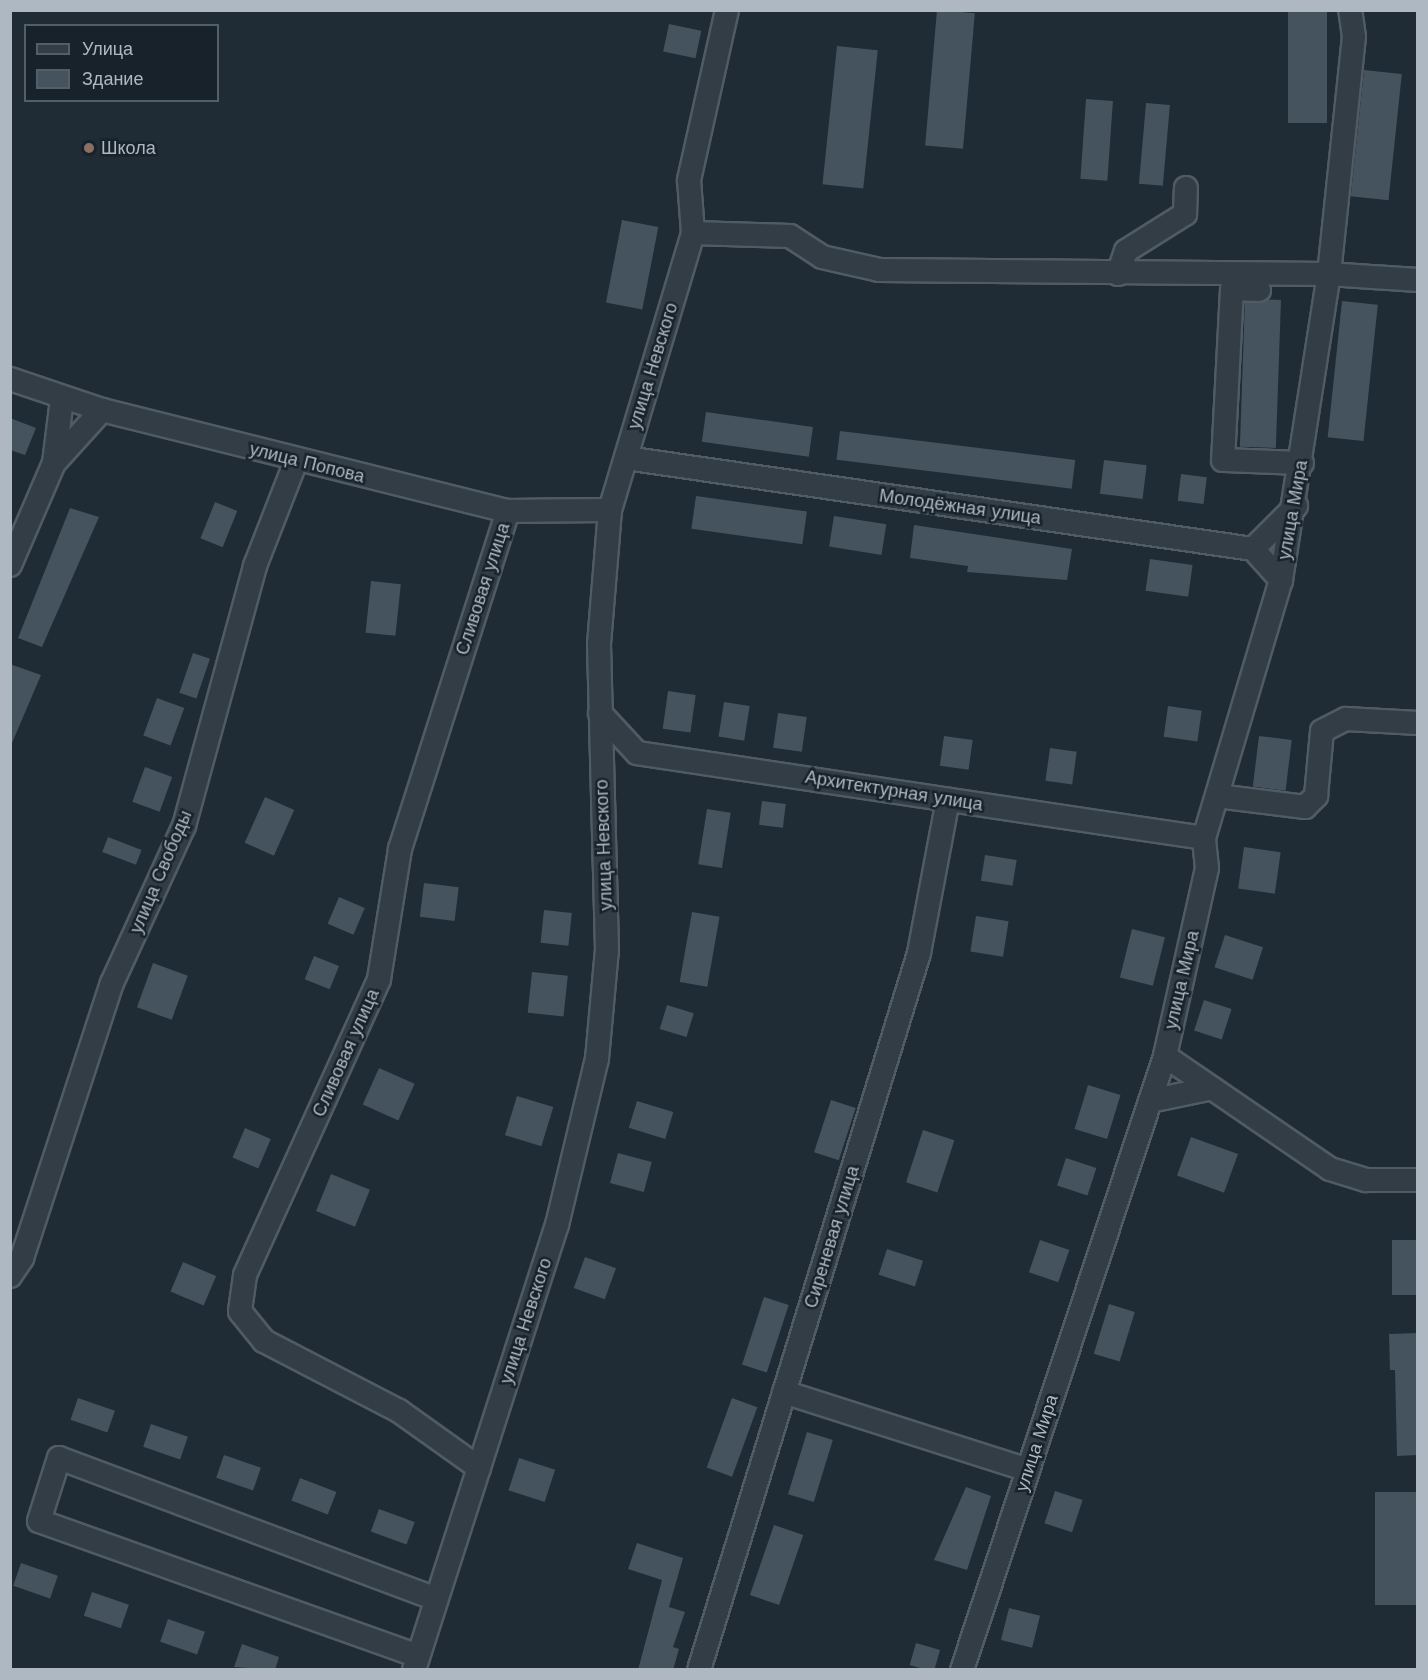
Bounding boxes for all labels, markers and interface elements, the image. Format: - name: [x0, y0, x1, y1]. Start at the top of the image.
- legend: [24, 24, 219, 102]
- text: Улица: [82, 38, 133, 59]
- text: Здание: [82, 68, 143, 89]
- place label: Школа: [101, 137, 156, 159]
- marker: Школа: [82, 141, 96, 155]
- street label: улица Невского: [623, 300, 683, 432]
- street label: улица Попова: [247, 438, 367, 488]
- street label: улица Мира: [1274, 459, 1312, 561]
- street label: Молодёжная улица: [878, 485, 1042, 529]
- street label: Сливовая улица: [451, 520, 515, 658]
- street label: Архитектурная улица: [804, 766, 984, 816]
- street label: улица Невского: [591, 779, 617, 911]
- street label: улица Свободы: [125, 807, 197, 937]
- street label: улица Мира: [1160, 929, 1204, 1031]
- street label: Сливовая улица: [308, 986, 384, 1120]
- street label: Сиреневая улица: [800, 1163, 864, 1311]
- street label: улица Невского: [495, 1255, 557, 1387]
- street label: улица Мира: [1011, 1392, 1063, 1494]

